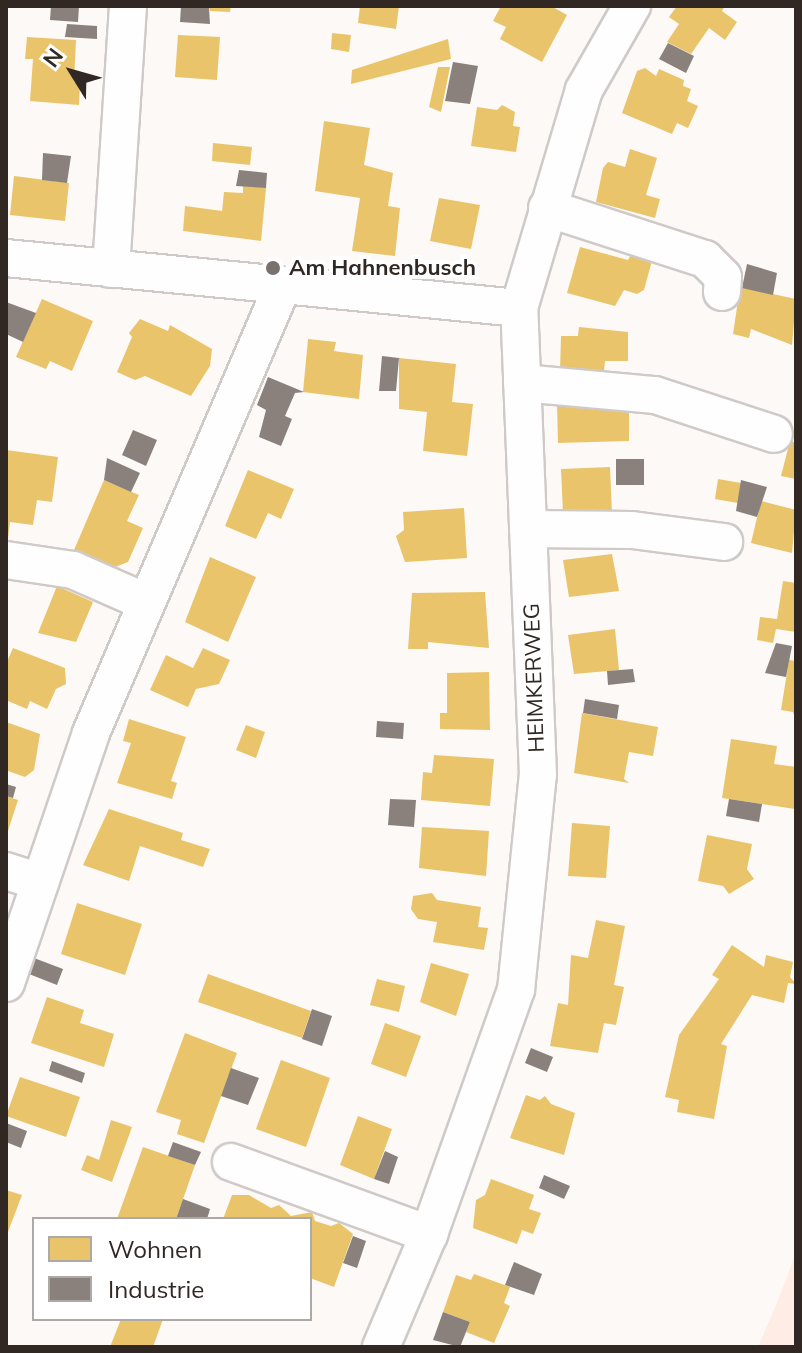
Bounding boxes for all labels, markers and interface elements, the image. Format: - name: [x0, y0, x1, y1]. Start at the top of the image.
- north arrow: [32, 32, 112, 112]
- text: N: [37, 42, 69, 73]
- place label: Am Hahnenbusch: [289, 255, 476, 281]
- marker: Am Hahnenbusch: [264, 259, 282, 277]
- street label: HEIMKERWEG: [518, 603, 550, 753]
- legend: [32, 1217, 312, 1321]
- text: Wohnen: [108, 1234, 202, 1264]
- text: Industrie: [108, 1274, 204, 1304]

